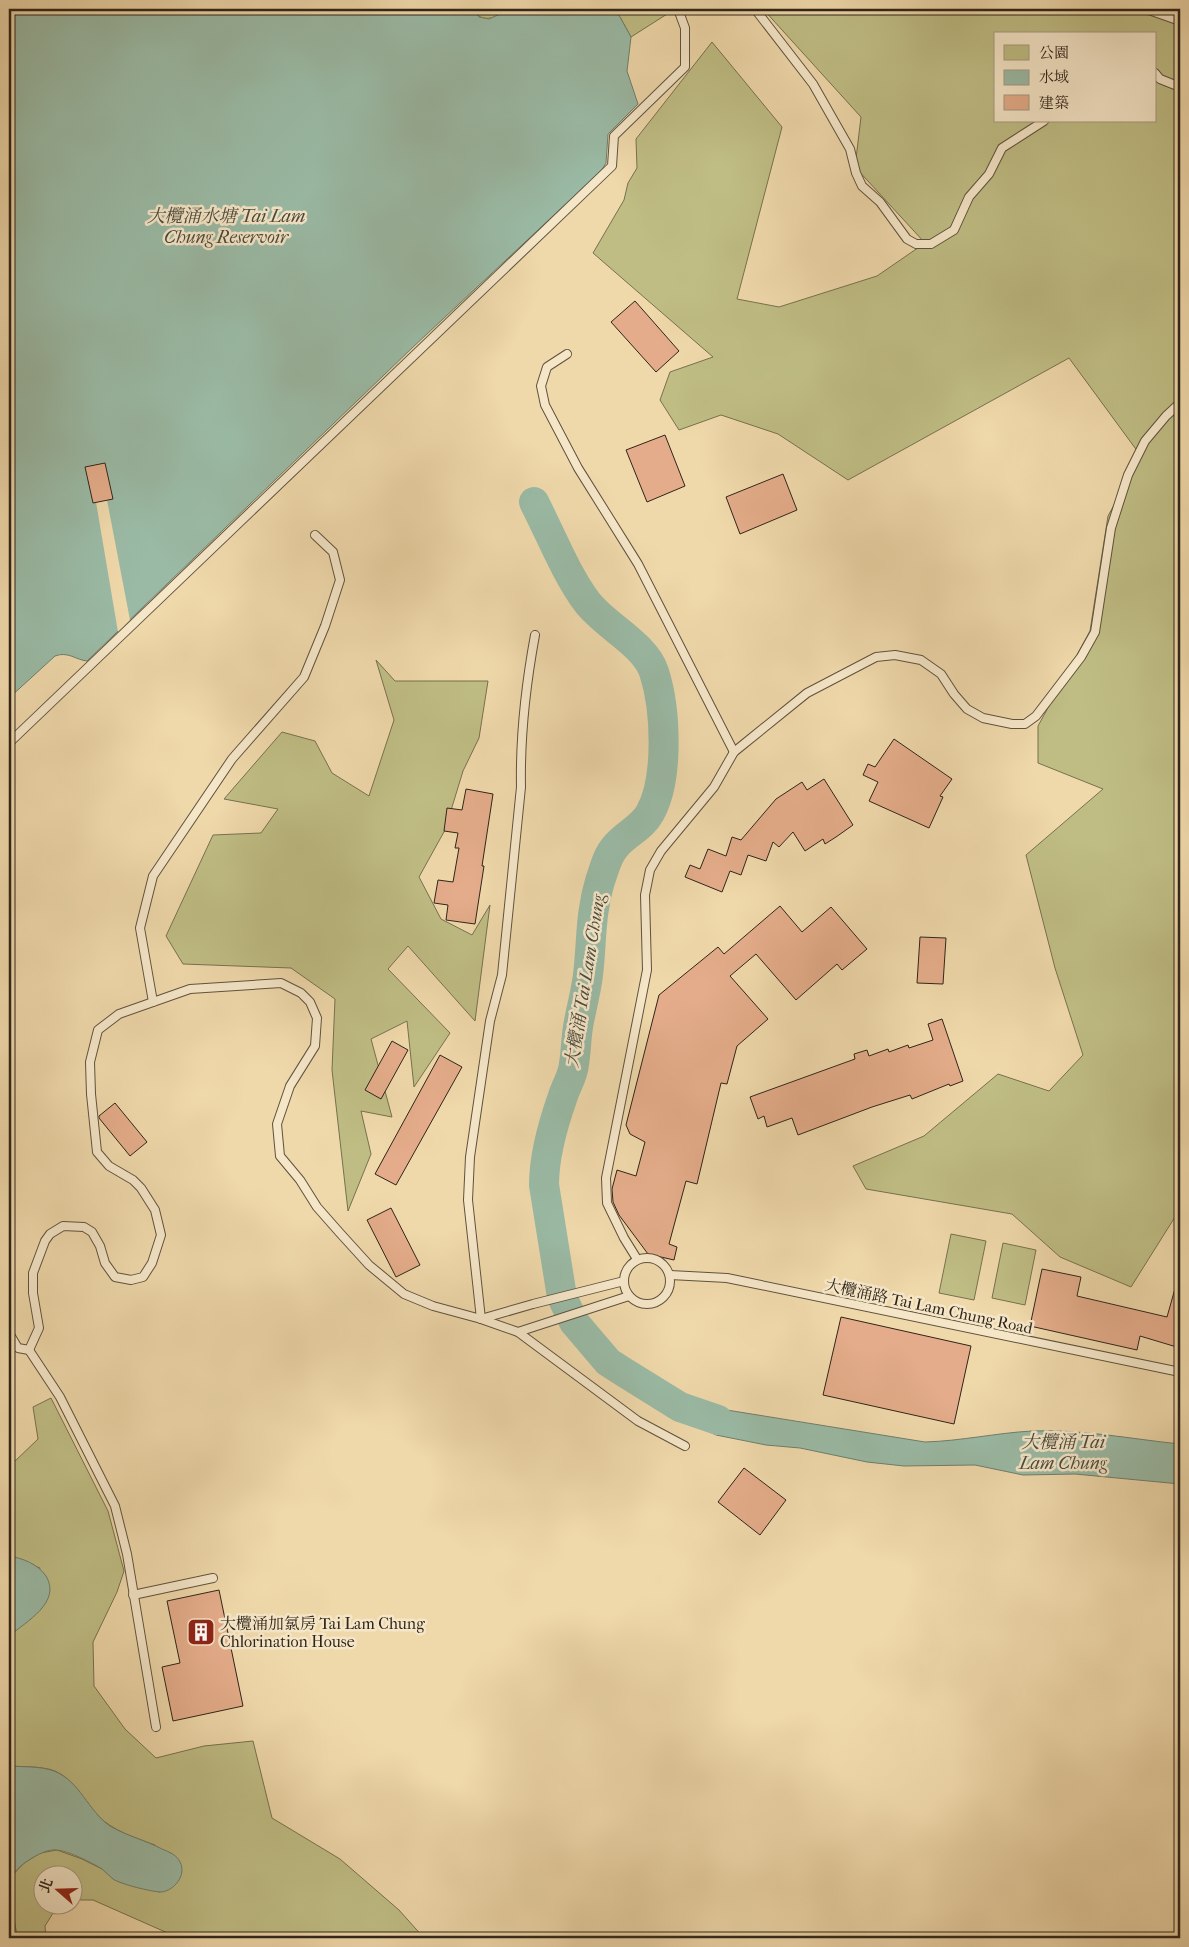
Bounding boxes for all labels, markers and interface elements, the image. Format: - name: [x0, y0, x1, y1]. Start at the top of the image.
- legend: [994, 32, 1156, 122]
- text: 公園: [1039, 44, 1069, 62]
- text: 水域: [1039, 68, 1069, 86]
- text: 建築: [1039, 94, 1069, 112]
- water label: 大欖涌水塘 Tai Lam Chung Reservoir: [147, 206, 305, 248]
- water label: 大欖涌 Tai Lam Chung: [561, 892, 610, 1069]
- street label: 大欖涌路 Tai Lam Chung Road: [823, 1275, 1035, 1338]
- water label: 大欖涌 Tai Lam Chung: [1017, 1432, 1108, 1474]
- place label: 大欖涌加氯房 Tai Lam Chung Chlorination House: [220, 1614, 425, 1651]
- building icon: 大欖涌加氯房 Tai Lam Chung Chlorination House: [186, 1617, 216, 1647]
- north arrow: [32, 1864, 82, 1914]
- text: 北: [36, 1876, 57, 1895]

